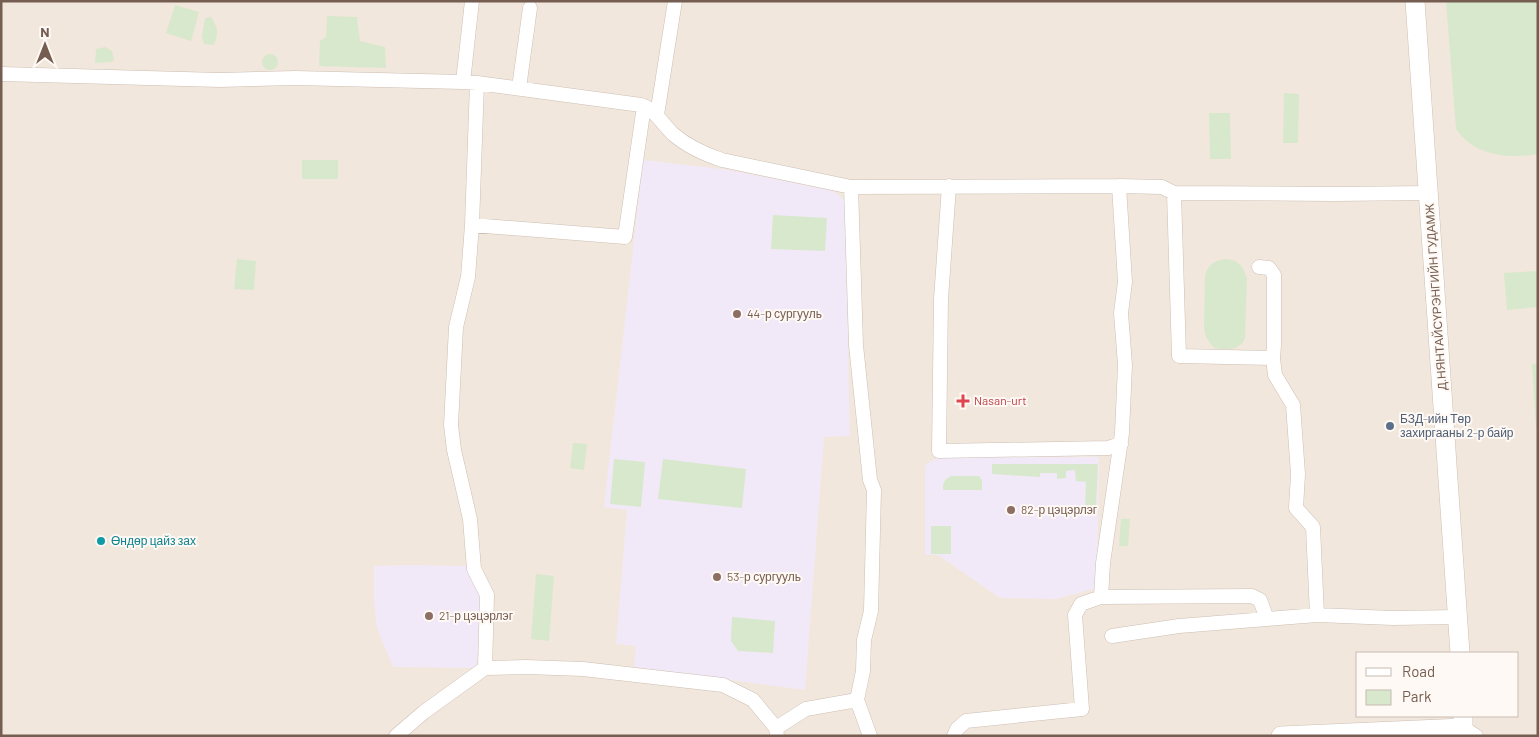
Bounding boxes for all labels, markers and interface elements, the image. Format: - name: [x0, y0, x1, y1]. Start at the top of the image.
- north arrow: [20, 20, 70, 70]
- text: N: [40, 23, 50, 40]
- street label: Д.НЯНТАЙСҮРЭНГИЙН ГУДАМЖ: [1421, 203, 1450, 391]
- place label: 44-р сургууль: [747, 306, 822, 321]
- marker: 44-р сургууль: [731, 308, 743, 320]
- place label: Nasan-urt: [974, 393, 1027, 407]
- marker: Nasan-urt: [956, 394, 970, 408]
- place label: БЗД-ийн Төр захиргааны 2-р байр: [1400, 411, 1514, 440]
- marker: БЗД-ийн Төр захиргааны 2-р байр: [1384, 420, 1396, 432]
- place label: 82-р цэцэрлэг: [1021, 502, 1098, 517]
- marker: 82-р цэцэрлэг: [1005, 504, 1017, 516]
- place label: Өндөр цайз зах: [111, 533, 196, 548]
- marker: Өндөр цайз зах: [95, 535, 107, 547]
- place label: 53-р сургууль: [727, 569, 801, 584]
- marker: 53-р сургууль: [711, 571, 723, 583]
- place label: 21-р цэцэрлэг: [439, 608, 514, 623]
- marker: 21-р цэцэрлэг: [423, 610, 435, 622]
- legend: [1356, 652, 1519, 717]
- text: Road: [1402, 662, 1435, 680]
- text: Park: [1402, 687, 1432, 705]

